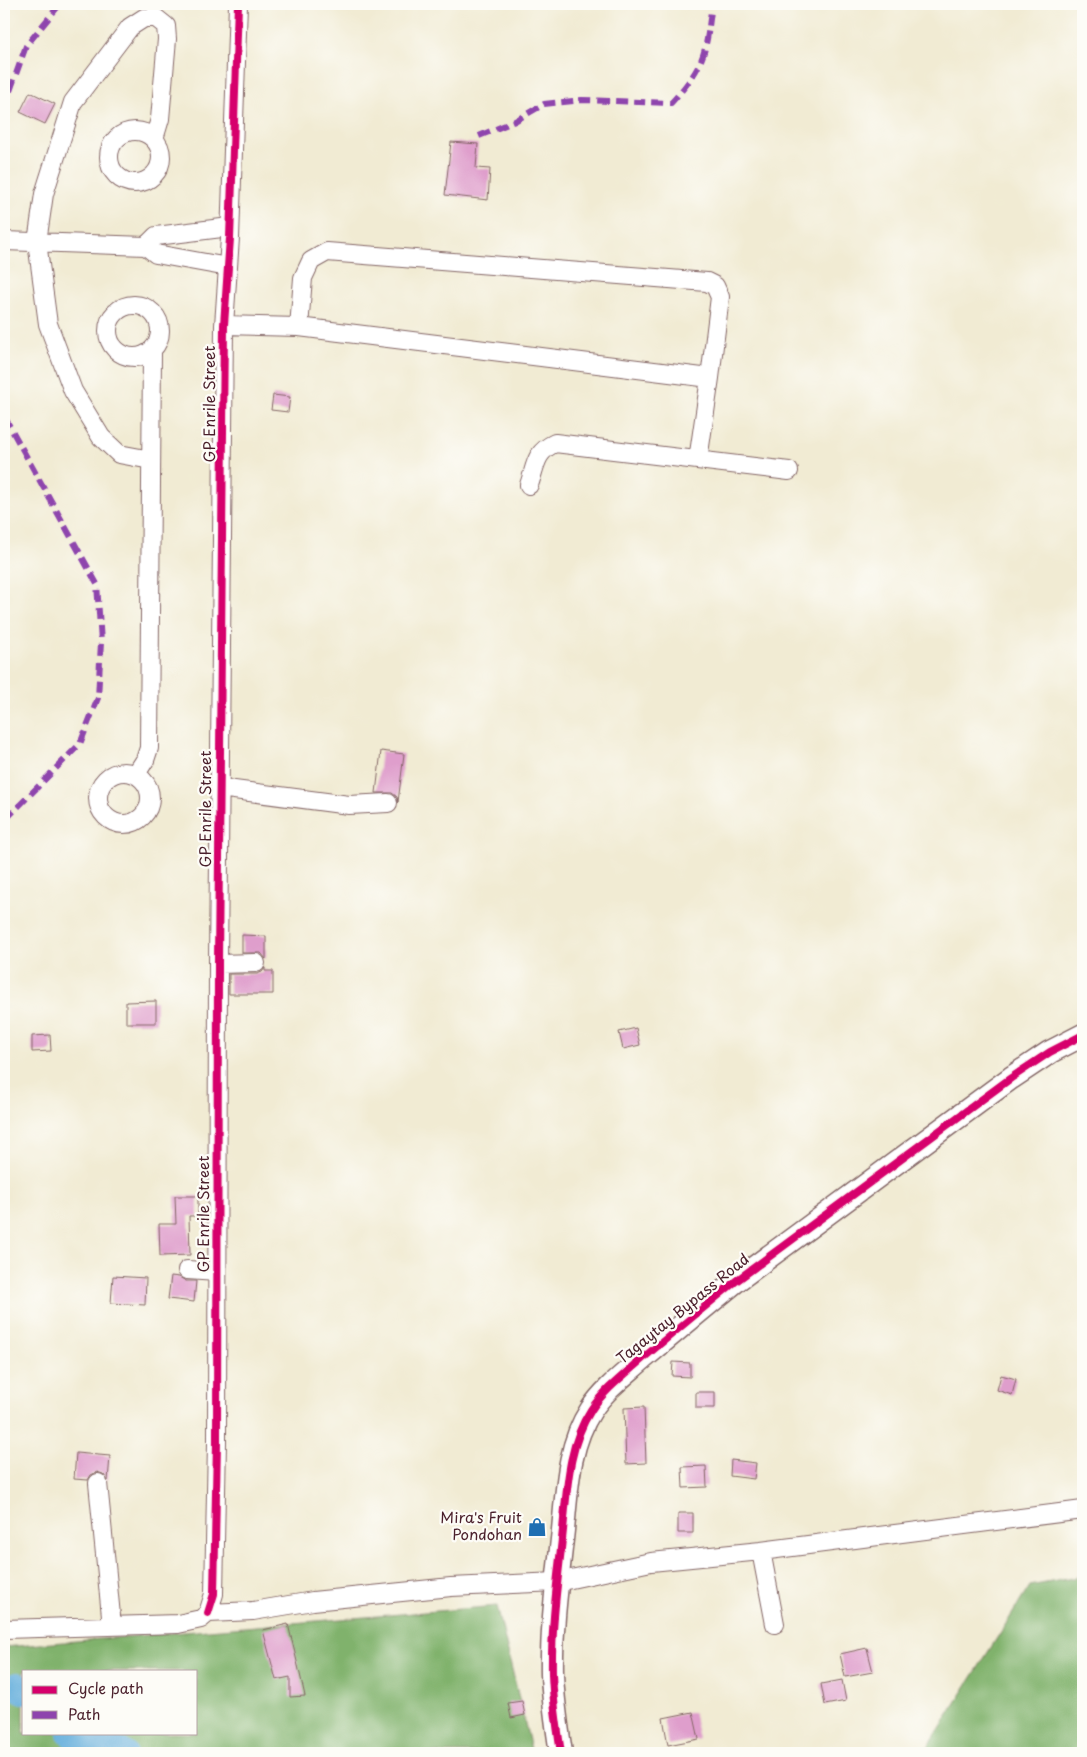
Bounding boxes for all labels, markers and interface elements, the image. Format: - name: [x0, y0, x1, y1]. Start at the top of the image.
- street label: GP Enrile Street: [197, 346, 220, 462]
- street label: GP Enrile Street: [193, 751, 216, 867]
- street label: GP Enrile Street: [191, 1156, 214, 1272]
- street label: Tagaytay Bypass Road: [611, 1247, 753, 1369]
- place label: Mira's Fruit Pondohan: [440, 1505, 522, 1545]
- shop icon: Mira's Fruit Pondohan: [526, 1516, 548, 1538]
- legend: [22, 1670, 198, 1734]
- text: Cycle path: [68, 1676, 144, 1699]
- text: Path: [68, 1702, 100, 1725]

